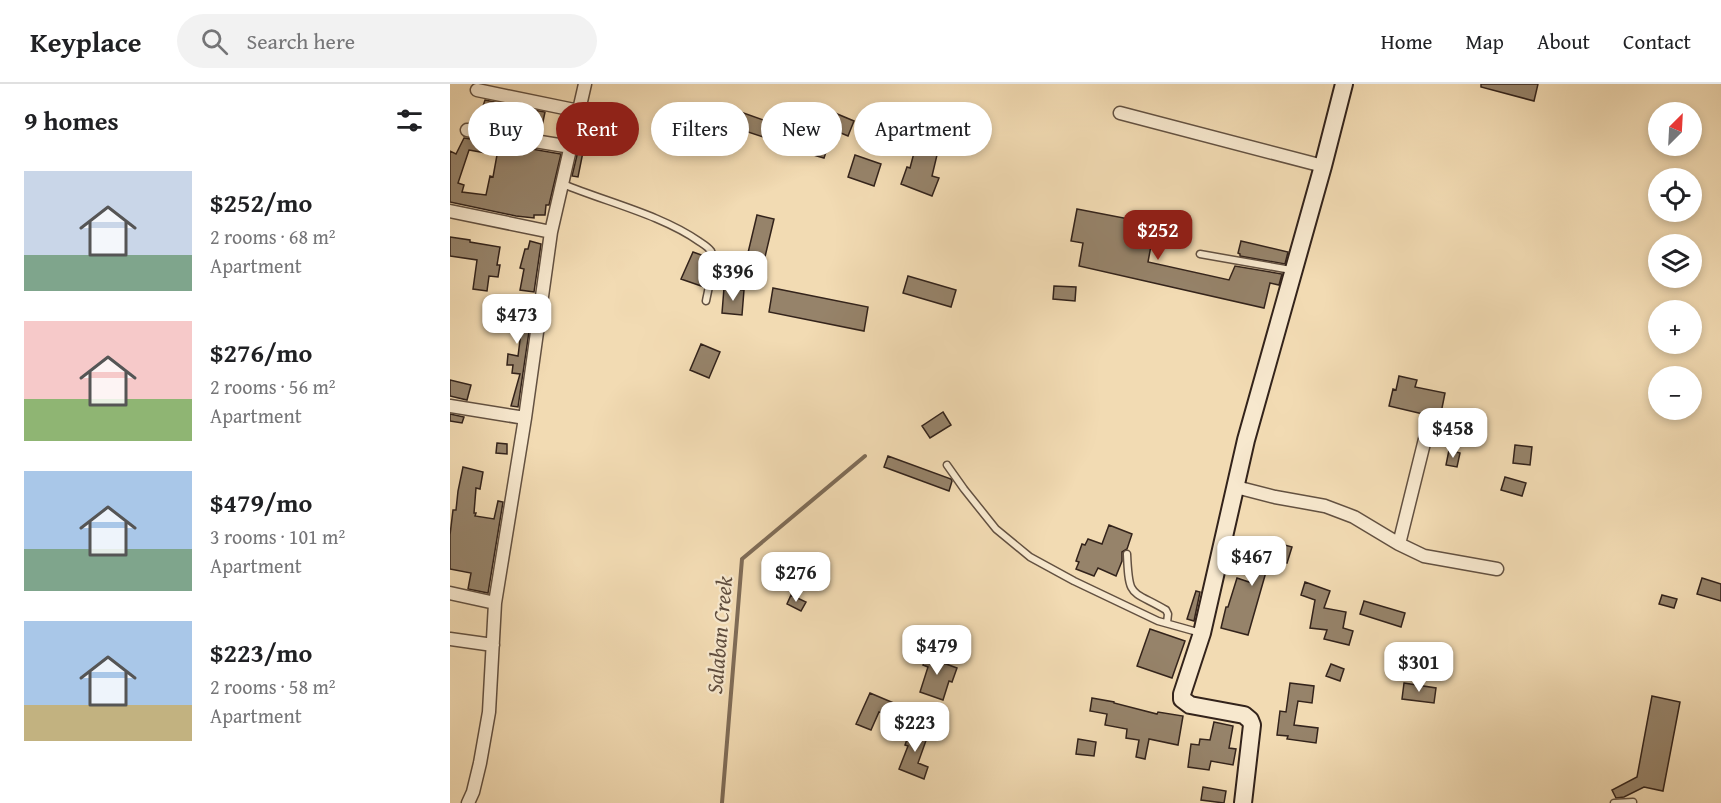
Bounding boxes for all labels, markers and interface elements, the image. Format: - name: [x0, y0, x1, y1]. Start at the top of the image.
- search box: [177, 14, 597, 68]
- text: Keyplace: [30, 21, 141, 62]
- icon: search: [198, 25, 231, 58]
- text: Search here: [246, 25, 355, 57]
- text: Home: [1381, 26, 1432, 57]
- text: Map: [1465, 26, 1504, 57]
- text: About: [1537, 26, 1590, 57]
- text: Contact: [1623, 26, 1691, 57]
- text: 9 homes: [24, 101, 119, 140]
- chip: Buy: [468, 102, 544, 156]
- chip: Rent: [556, 102, 639, 156]
- chip: Filters: [651, 102, 749, 156]
- chip: New: [761, 102, 842, 156]
- chip: Apartment: [854, 102, 992, 156]
- north arrow: [1648, 102, 1702, 156]
- map controls: [1648, 102, 1702, 420]
- icon: filters: [393, 104, 426, 137]
- button: locate: [1648, 168, 1702, 222]
- text: $252/mo: [210, 183, 312, 222]
- icon: home: [72, 195, 144, 267]
- pin: $252: [1122, 210, 1194, 261]
- text: $252: [1137, 215, 1179, 244]
- text: 2 rooms · 68 m²: [210, 222, 336, 251]
- button: layers: [1648, 234, 1702, 288]
- text: Apartment: [210, 251, 302, 280]
- pin: $396: [697, 251, 769, 302]
- text: $396: [712, 256, 754, 285]
- pin: $473: [481, 294, 553, 345]
- text: $473: [496, 299, 538, 328]
- button: +: [1648, 300, 1702, 354]
- text: $276/mo: [210, 333, 312, 372]
- icon: home: [72, 345, 144, 417]
- button: −: [1648, 366, 1702, 420]
- text: 2 rooms · 56 m²: [210, 372, 336, 401]
- text: Apartment: [210, 401, 302, 430]
- pin: $458: [1417, 408, 1489, 459]
- text: $458: [1432, 413, 1474, 442]
- text: $479/mo: [210, 483, 312, 522]
- icon: home: [72, 495, 144, 567]
- text: 3 rooms · 101 m²: [210, 522, 345, 551]
- pin: $467: [1216, 536, 1288, 587]
- text: $467: [1231, 541, 1273, 570]
- text: Apartment: [210, 551, 302, 580]
- pin: $276: [760, 552, 832, 603]
- text: $276: [775, 557, 817, 586]
- water label: Salaban Creek: [698, 574, 740, 695]
- pin: $479: [901, 625, 973, 676]
- text: $479: [916, 630, 958, 659]
- text: $223/mo: [210, 633, 312, 672]
- pin: $301: [1383, 642, 1455, 693]
- icon: home: [72, 645, 144, 717]
- text: $301: [1398, 647, 1440, 676]
- text: 2 rooms · 58 m²: [210, 672, 336, 701]
- text: Apartment: [210, 701, 302, 730]
- pin: $223: [879, 702, 951, 753]
- text: $223: [894, 707, 936, 736]

